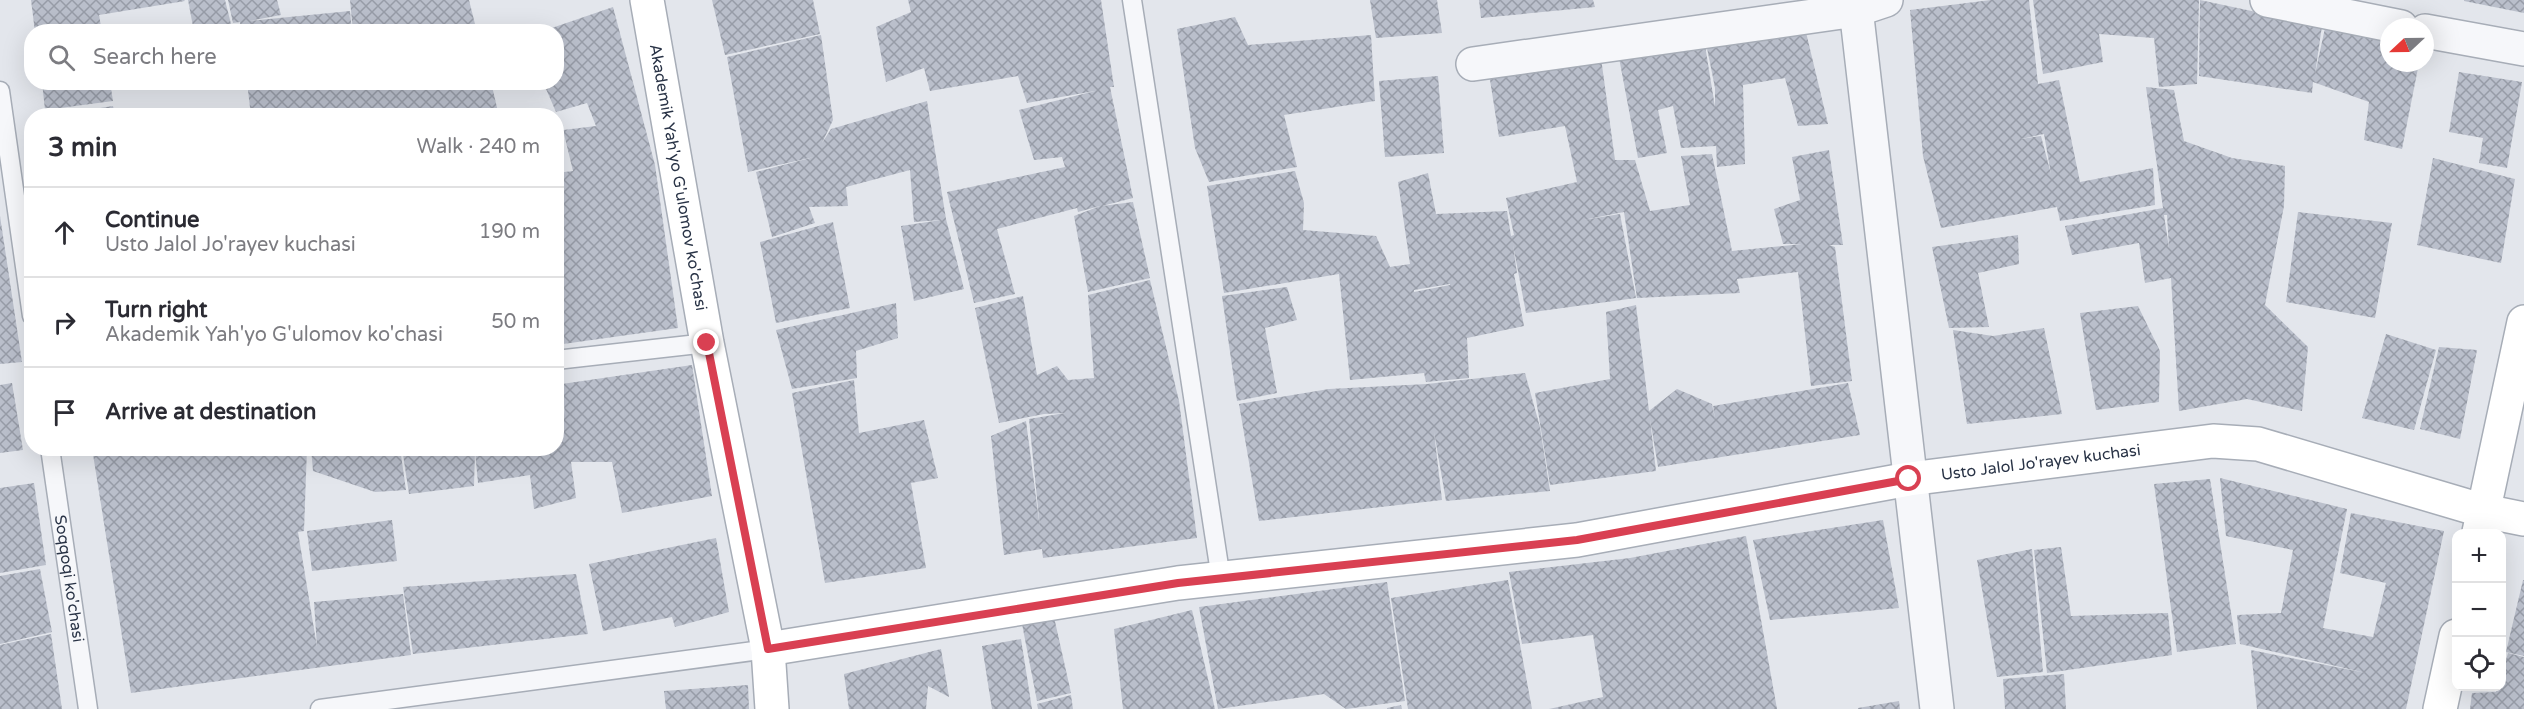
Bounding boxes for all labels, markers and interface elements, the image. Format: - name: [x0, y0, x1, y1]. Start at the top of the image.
- north arrow: [2380, 18, 2434, 72]
- search box: [24, 24, 564, 90]
- icon: search: [45, 41, 78, 74]
- street label: Akademik Yah'yo G'ulomov ko'chasi: [645, 42, 711, 312]
- text: Search here: [93, 44, 217, 70]
- text: 3 min: [48, 132, 117, 163]
- text: Walk · 240 m: [417, 135, 540, 159]
- text: Continue: [105, 207, 200, 233]
- icon: ahead: [48, 216, 81, 249]
- text: 190 m: [479, 220, 540, 244]
- text: Usto Jalol Jo'rayev kuchasi: [105, 233, 356, 257]
- text: Turn right: [105, 297, 207, 323]
- icon: right: [48, 306, 81, 339]
- text: 50 m: [491, 310, 540, 334]
- text: Akademik Yah'yo G'ulomov ko'chasi: [105, 323, 443, 347]
- route end: [693, 329, 719, 355]
- icon: arrive: [48, 396, 81, 429]
- text: Arrive at destination: [105, 399, 316, 425]
- street label: Usto Jalol Jo'rayev kuchasi: [1940, 440, 2142, 485]
- route start: [1895, 465, 1921, 491]
- street label: Soqqoqi ko'chasi: [50, 514, 88, 644]
- map controls: [2452, 529, 2506, 691]
- button: +: [2452, 529, 2506, 583]
- button: −: [2452, 583, 2506, 637]
- button: locate: [2452, 637, 2506, 691]

